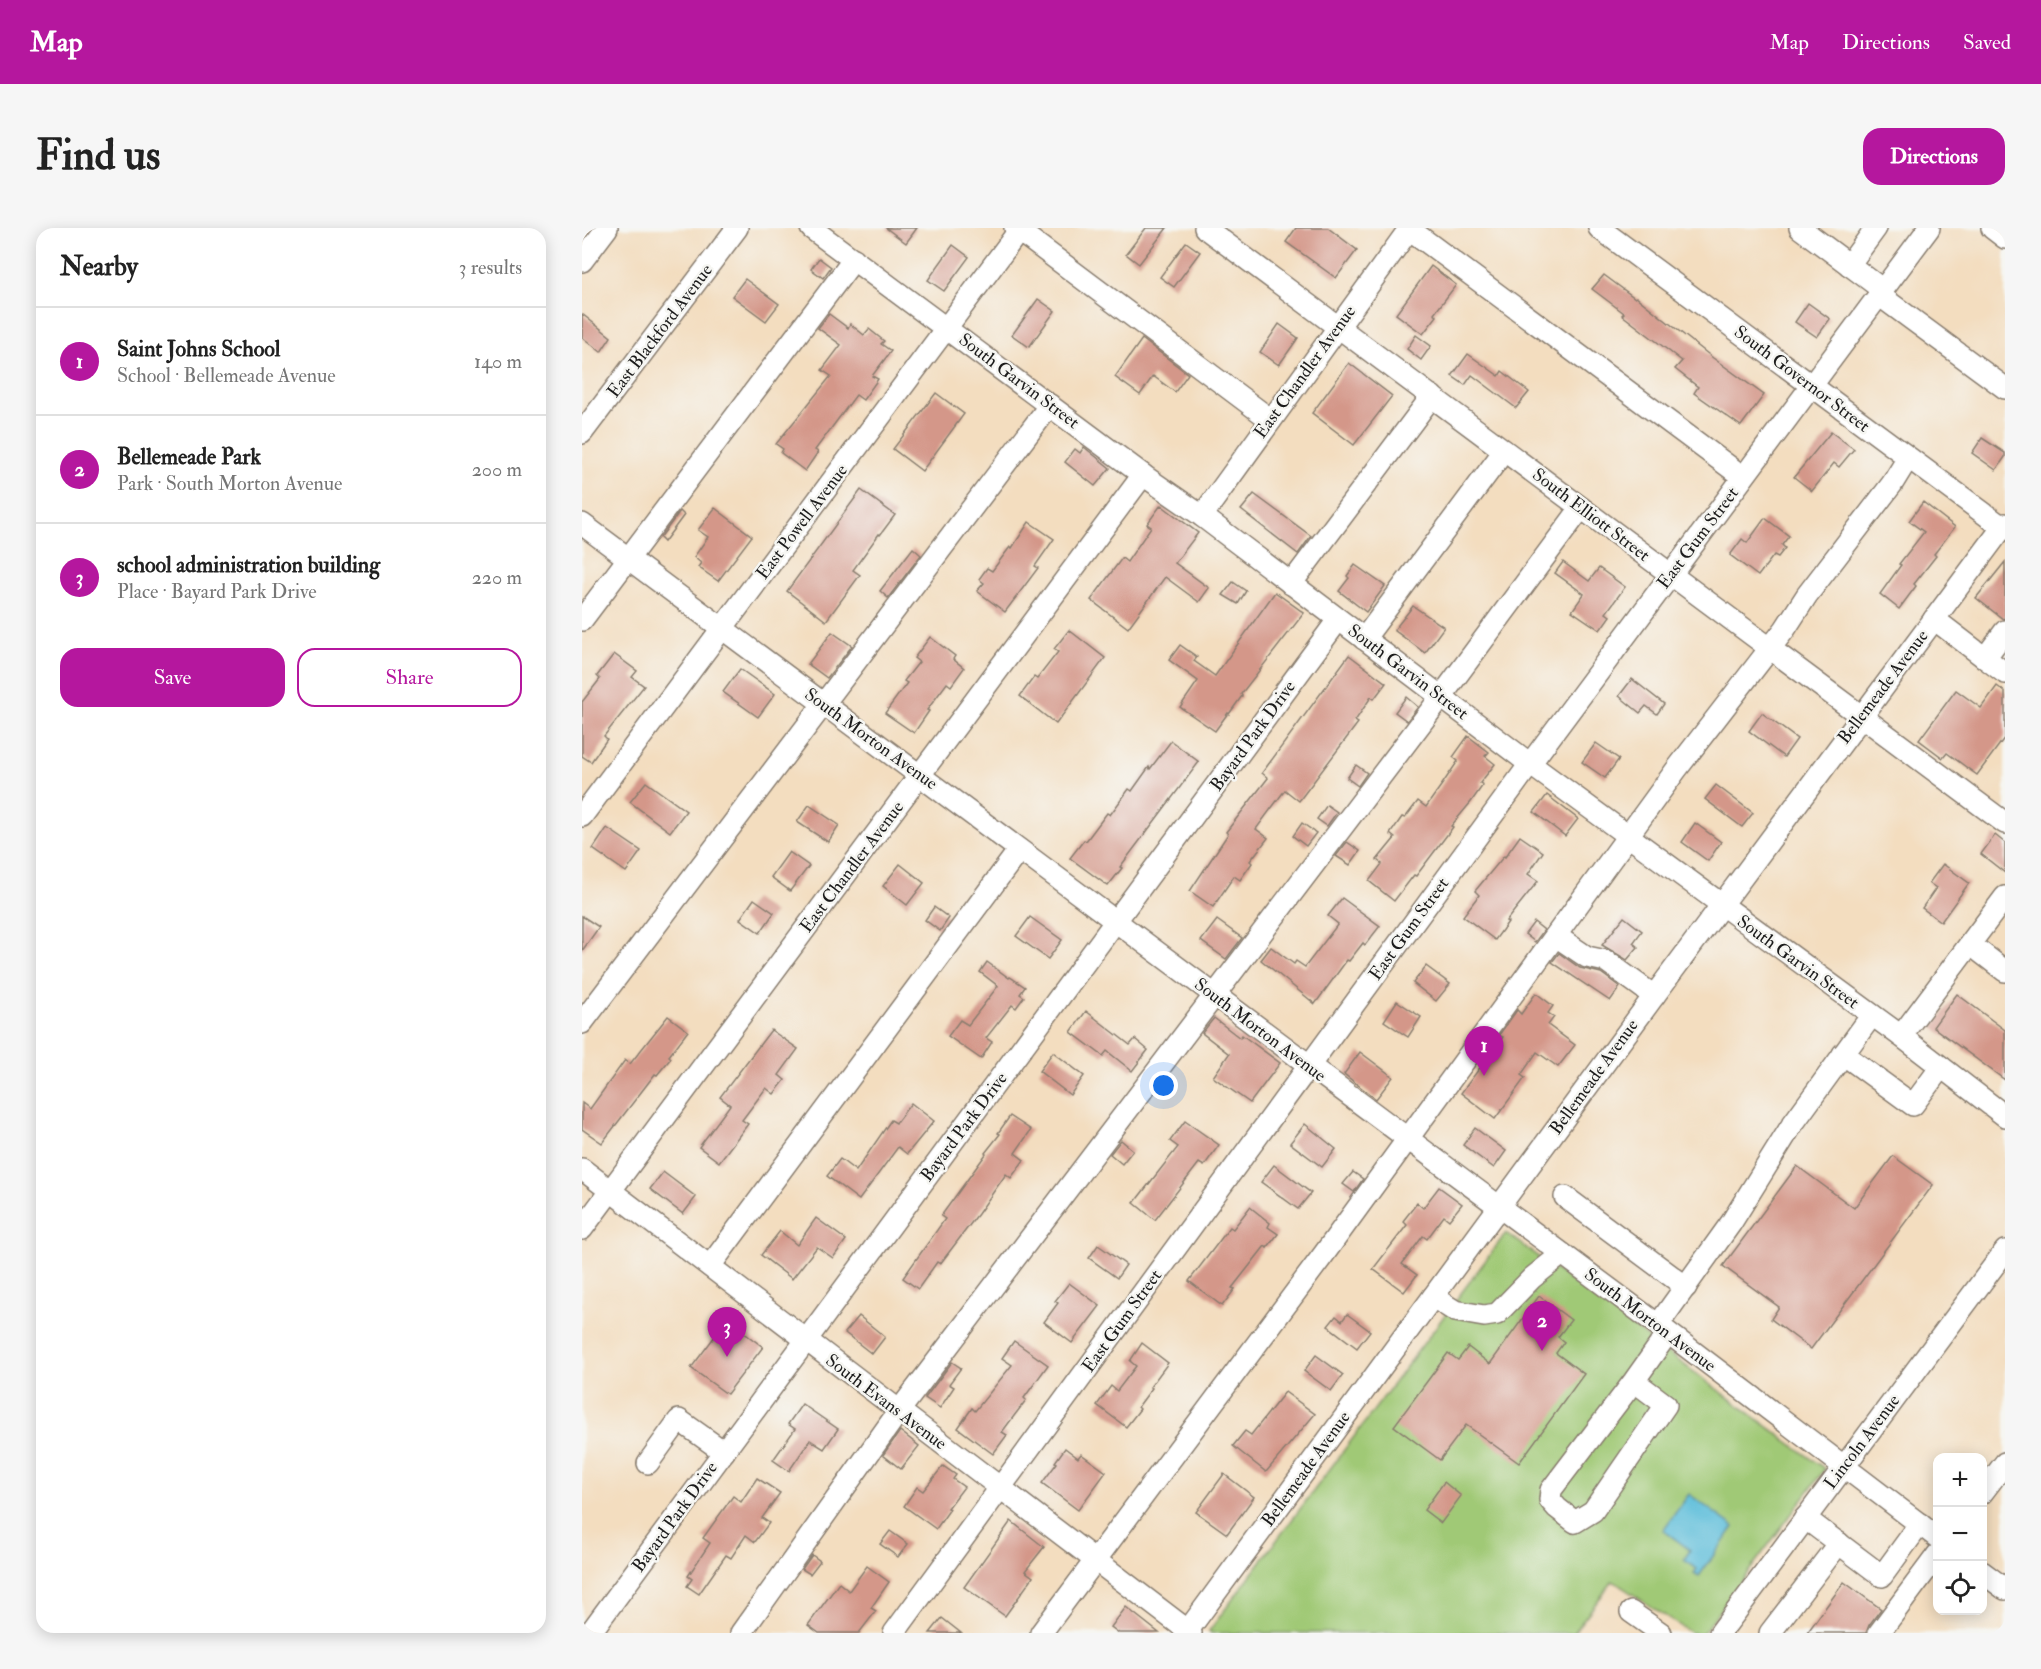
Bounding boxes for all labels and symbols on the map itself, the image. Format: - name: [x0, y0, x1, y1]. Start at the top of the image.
- street label: East Blackford Avenue: [602, 259, 718, 402]
- street label: East Chandler Avenue: [1249, 301, 1361, 443]
- street label: South Governor Street: [1729, 320, 1875, 438]
- street label: South Garvin Street: [954, 328, 1084, 434]
- street label: East Powell Avenue: [751, 459, 853, 584]
- street label: South Elliott Street: [1528, 463, 1655, 567]
- street label: East Gum Street: [1652, 482, 1744, 594]
- street label: South Garvin Street: [1343, 619, 1473, 725]
- street label: Bellemeade Avenue: [1833, 625, 1934, 749]
- street label: Bayard Park Drive: [1205, 676, 1301, 796]
- street label: South Morton Avenue: [800, 683, 942, 795]
- street label: East Chandler Avenue: [795, 796, 909, 937]
- street label: East Gum Street: [1364, 873, 1454, 985]
- street label: South Garvin Street: [1732, 910, 1864, 1014]
- street label: South Morton Avenue: [1190, 973, 1331, 1087]
- street label: Bellemeade Avenue: [1544, 1014, 1644, 1139]
- pin: 1: [1464, 1026, 1504, 1076]
- street label: Bayard Park Drive: [915, 1067, 1013, 1186]
- your location: [1149, 1071, 1178, 1100]
- street label: South Morton Avenue: [1580, 1263, 1721, 1377]
- street label: East Gum Street: [1077, 1265, 1167, 1377]
- pin: 2: [1522, 1302, 1562, 1351]
- pin: 3: [708, 1308, 746, 1357]
- street label: South Evans Avenue: [821, 1349, 952, 1455]
- street label: Lincoln Avenue: [1819, 1390, 1905, 1494]
- street label: Bellemeade Avenue: [1256, 1406, 1356, 1531]
- street label: Bayard Park Drive: [627, 1457, 723, 1577]

